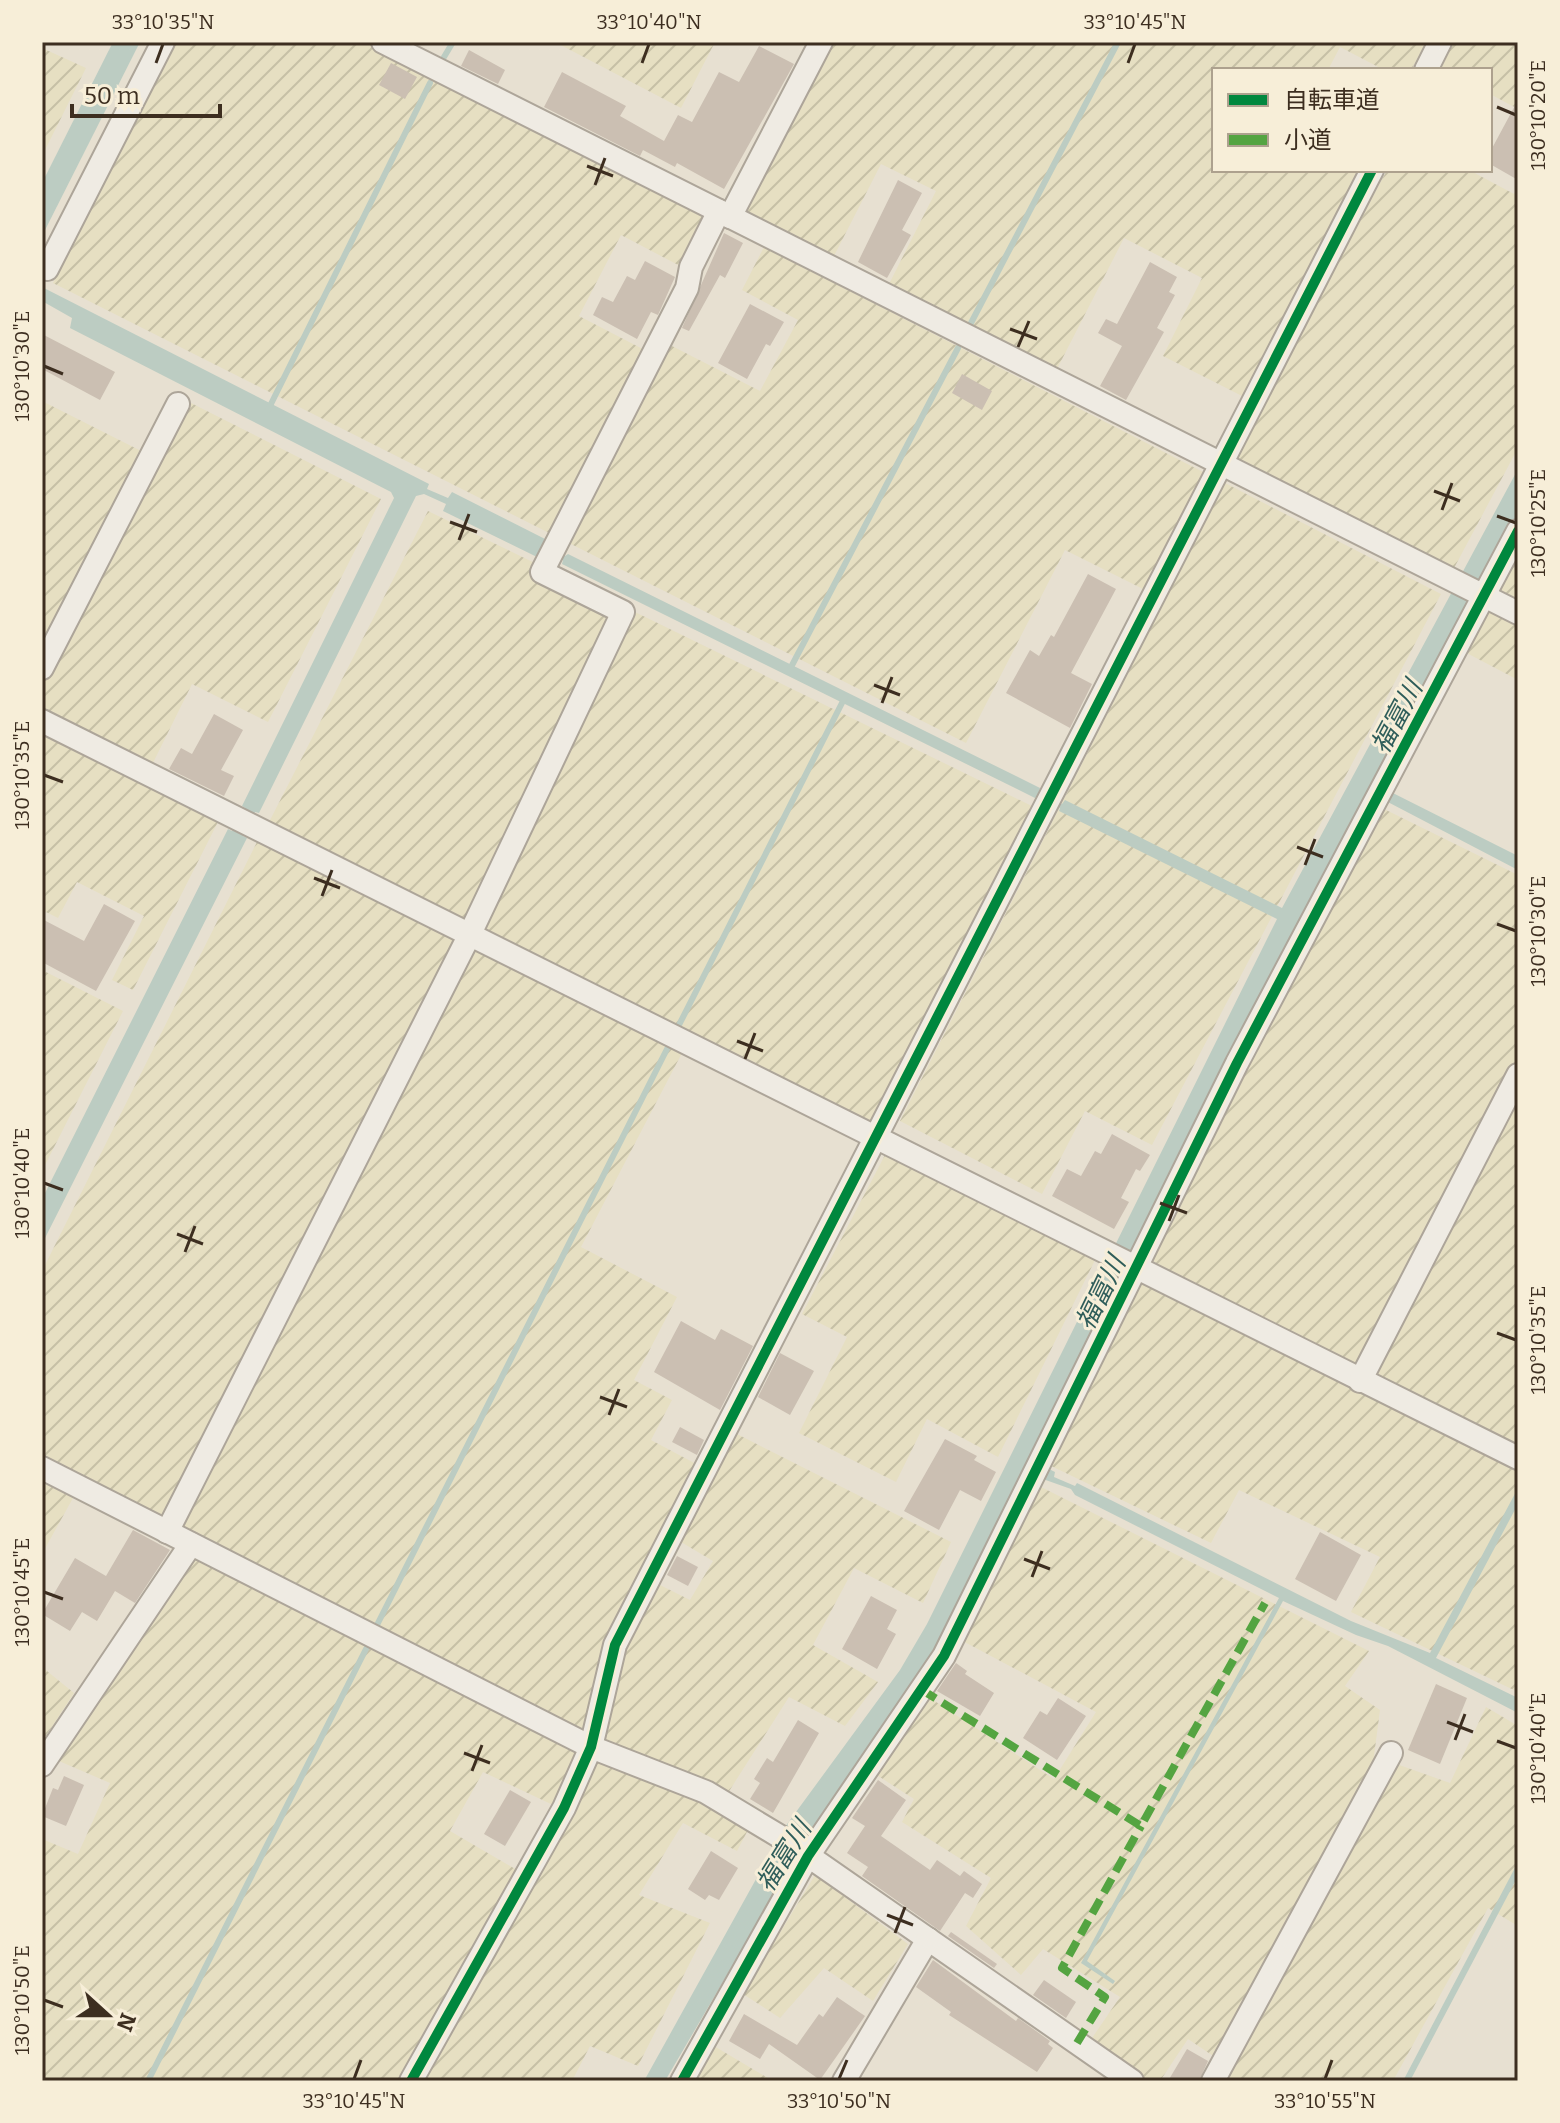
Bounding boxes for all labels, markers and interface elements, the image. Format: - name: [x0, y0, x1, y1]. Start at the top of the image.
- text: 33°10'35"N: [112, 10, 214, 34]
- text: 33°10'40"N: [597, 10, 702, 34]
- text: 33°10'45"N: [1084, 10, 1187, 34]
- text: 130°10'20"E: [1526, 60, 1550, 170]
- scale bar: [72, 68, 220, 118]
- legend: [1212, 68, 1492, 172]
- text: 50 m: [84, 82, 140, 110]
- text: 自転車道: [1284, 86, 1380, 114]
- text: 小道: [1284, 126, 1332, 154]
- text: 130°10'30"E: [10, 311, 34, 421]
- text: 130°10'25"E: [1526, 469, 1550, 577]
- water label: 福富川: [1365, 673, 1430, 759]
- text: 130°10'35"E: [10, 721, 34, 829]
- text: 130°10'30"E: [1526, 876, 1550, 986]
- text: 130°10'40"E: [10, 1127, 34, 1239]
- water label: 福富川: [1070, 1248, 1133, 1335]
- text: 130°10'35"E: [1526, 1286, 1550, 1394]
- text: 130°10'45"E: [10, 1538, 34, 1646]
- text: 130°10'40"E: [1526, 1692, 1550, 1804]
- water label: 福富川: [750, 1812, 819, 1897]
- text: 130°10'50"E: [10, 1945, 34, 2055]
- north arrow: [68, 1975, 148, 2055]
- text: N: [111, 2009, 142, 2035]
- text: 33°10'45"N: [303, 2089, 406, 2113]
- text: 33°10'50"N: [787, 2089, 891, 2113]
- text: 33°10'55"N: [1274, 2089, 1376, 2113]

